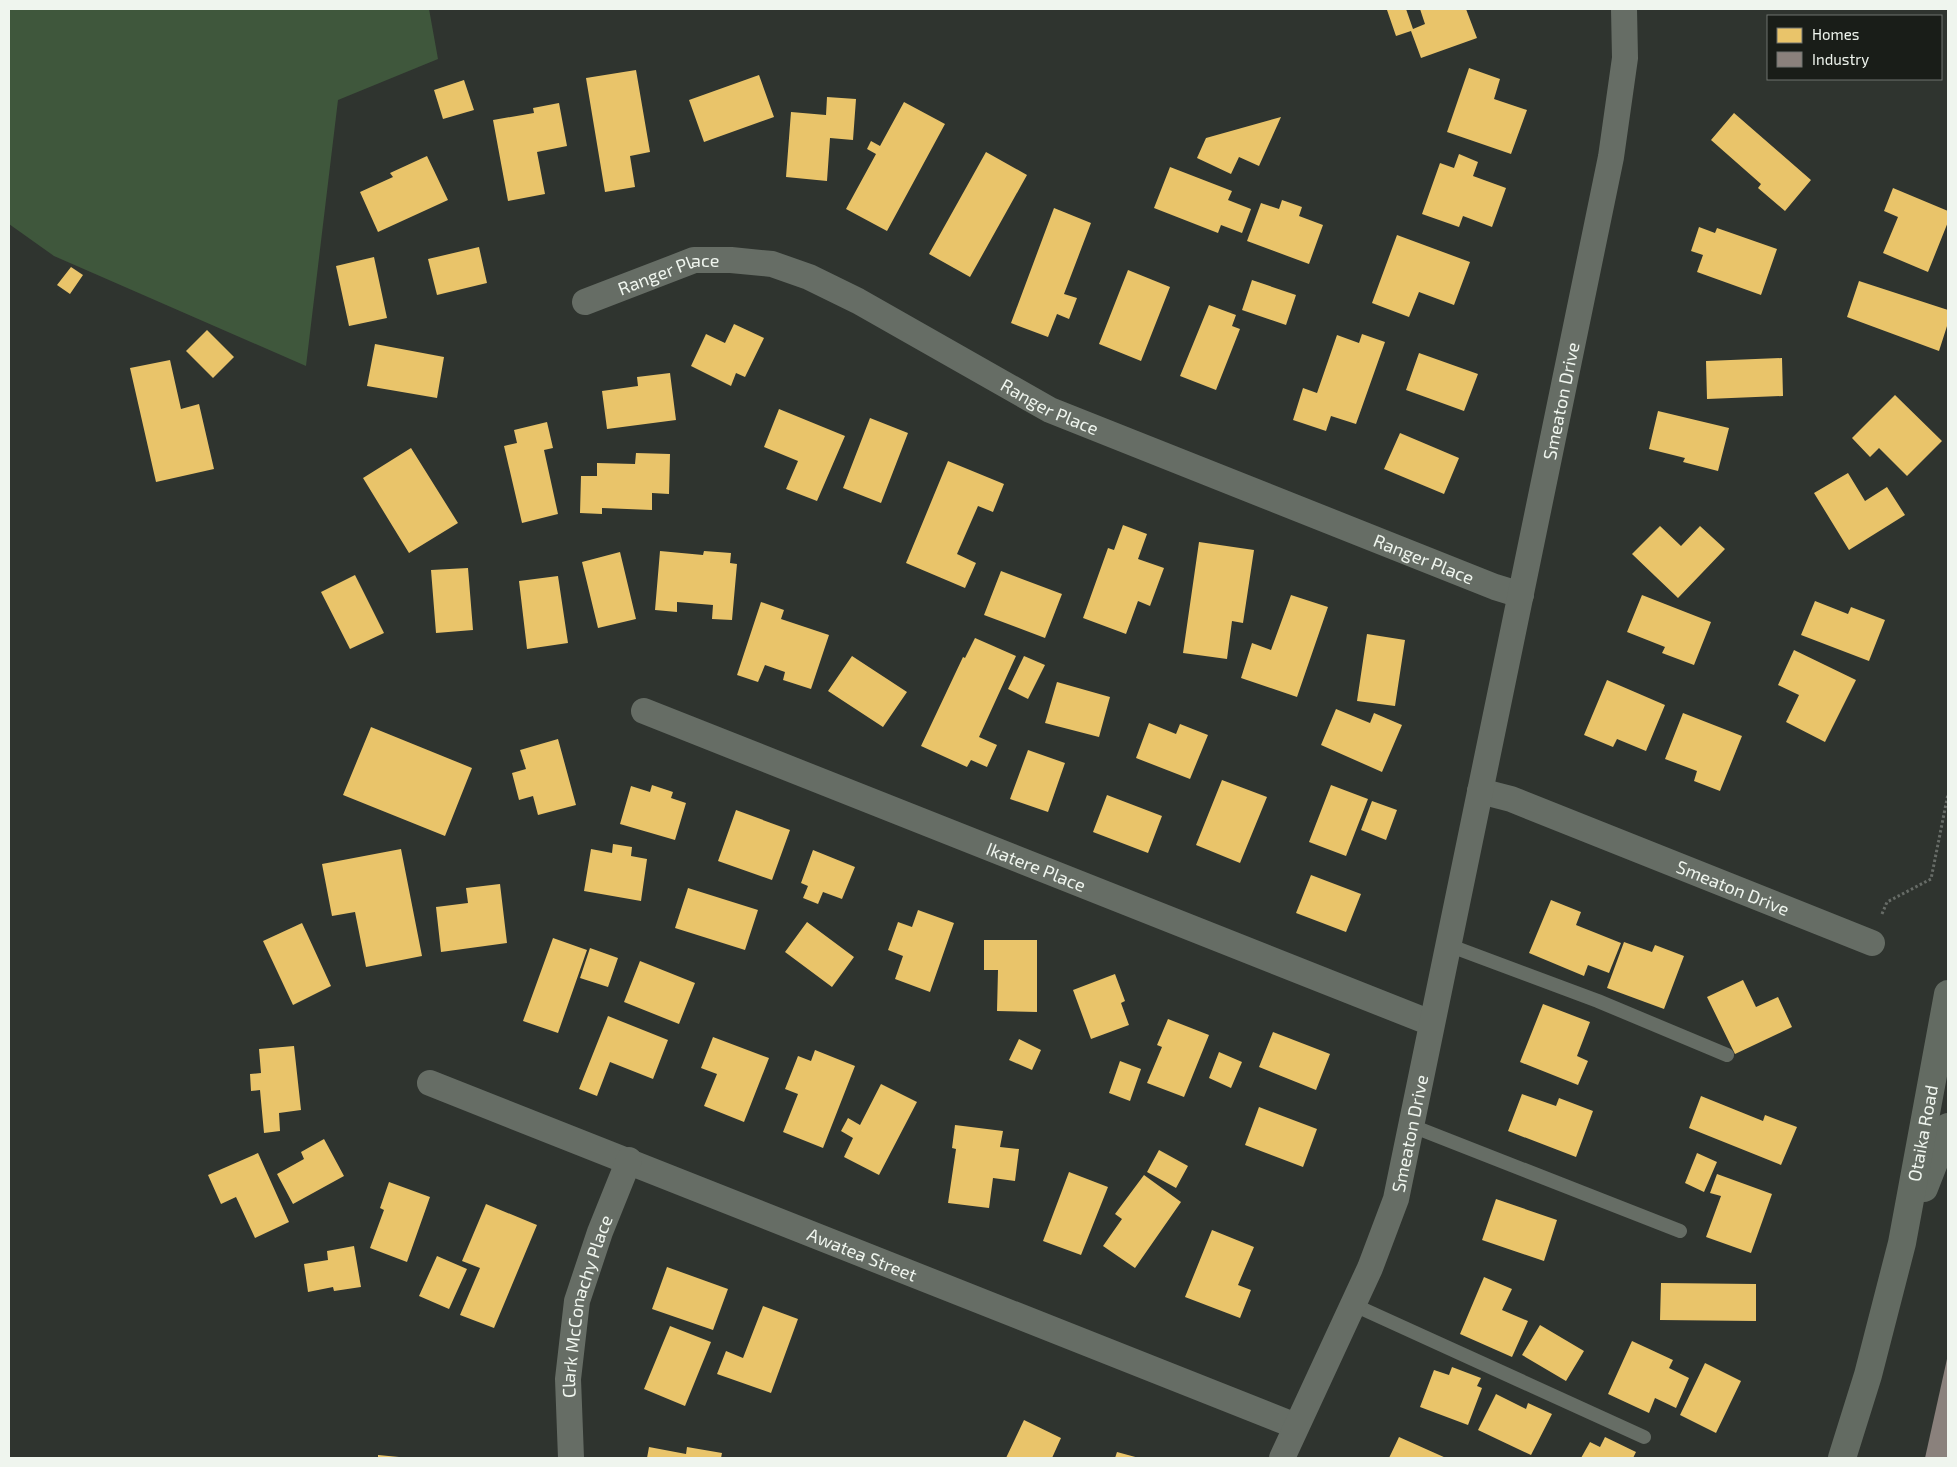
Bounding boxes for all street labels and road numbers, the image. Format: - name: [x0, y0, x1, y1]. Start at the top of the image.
- street label: Ranger Place: [615, 249, 719, 299]
- street label: Smeaton Drive: [1538, 340, 1584, 462]
- street label: Ranger Place: [997, 373, 1102, 439]
- street label: Ranger Place: [1371, 529, 1477, 589]
- street label: Ikatere Place: [983, 837, 1089, 896]
- street label: Smeaton Drive: [1673, 855, 1793, 920]
- street label: Smeaton Drive: [1387, 1073, 1432, 1194]
- street label: Otaika Road: [1903, 1083, 1942, 1183]
- street label: Clark McConachy Place: [557, 1212, 617, 1398]
- street label: Awatea Street: [804, 1223, 920, 1286]

